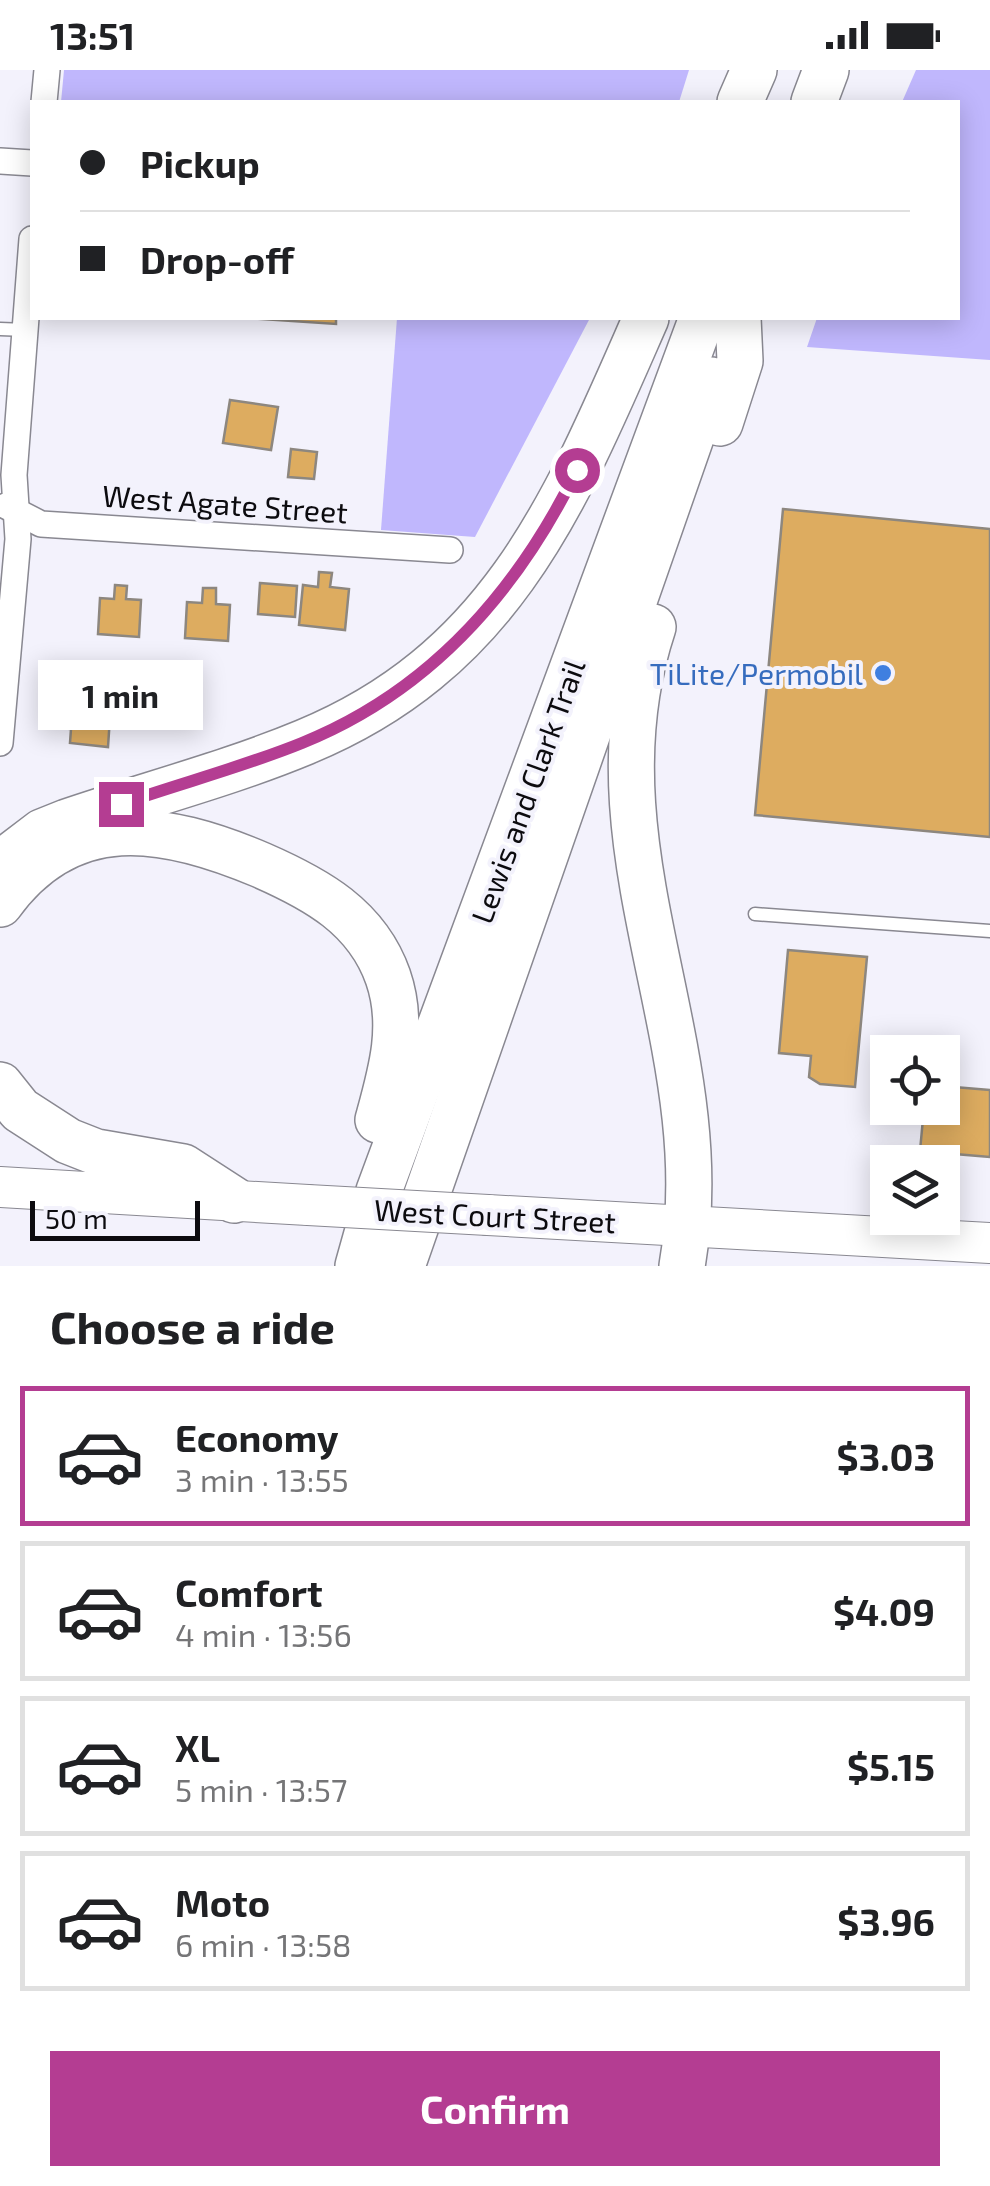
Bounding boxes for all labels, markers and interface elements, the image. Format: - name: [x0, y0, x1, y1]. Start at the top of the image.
- text: 13:51: [50, 12, 135, 58]
- text: Pickup: [140, 140, 260, 186]
- text: Drop-off: [140, 236, 294, 282]
- route start: [555, 448, 600, 493]
- street label: West Agate Street: [101, 476, 349, 530]
- street label: Lewis and Clark Trail: [462, 654, 592, 928]
- place label: TiLite/Permobil: [650, 655, 863, 691]
- callout: 1 min: [38, 659, 204, 729]
- marker: TiLite/Permobil: [872, 662, 894, 684]
- text: 1 min: [82, 676, 159, 714]
- route end: [99, 782, 144, 827]
- map controls: [870, 1035, 960, 1235]
- button: locate: [870, 1035, 960, 1125]
- button: layers: [870, 1145, 960, 1235]
- street label: West Court Street: [373, 1191, 617, 1239]
- scale bar: [30, 1196, 200, 1240]
- text: 50 m: [45, 1201, 108, 1235]
- text: Choose a ride: [50, 1299, 335, 1353]
- icon: car: [55, 1411, 145, 1501]
- text: Economy: [175, 1414, 339, 1460]
- text: $3.03: [837, 1433, 935, 1479]
- text: 3 min · 13:55: [175, 1460, 349, 1498]
- icon: car: [55, 1566, 145, 1656]
- text: Comfort: [175, 1569, 323, 1615]
- text: $4.09: [833, 1588, 935, 1634]
- text: 4 min · 13:56: [175, 1615, 352, 1653]
- icon: car: [55, 1721, 145, 1811]
- text: XL: [175, 1724, 220, 1770]
- text: $5.15: [847, 1743, 935, 1789]
- text: 5 min · 13:57: [175, 1770, 347, 1808]
- icon: car: [55, 1876, 145, 1966]
- text: Moto: [175, 1879, 270, 1925]
- text: $3.96: [837, 1898, 935, 1944]
- text: 6 min · 13:58: [175, 1925, 351, 1963]
- button: Confirm: [50, 2051, 940, 2166]

